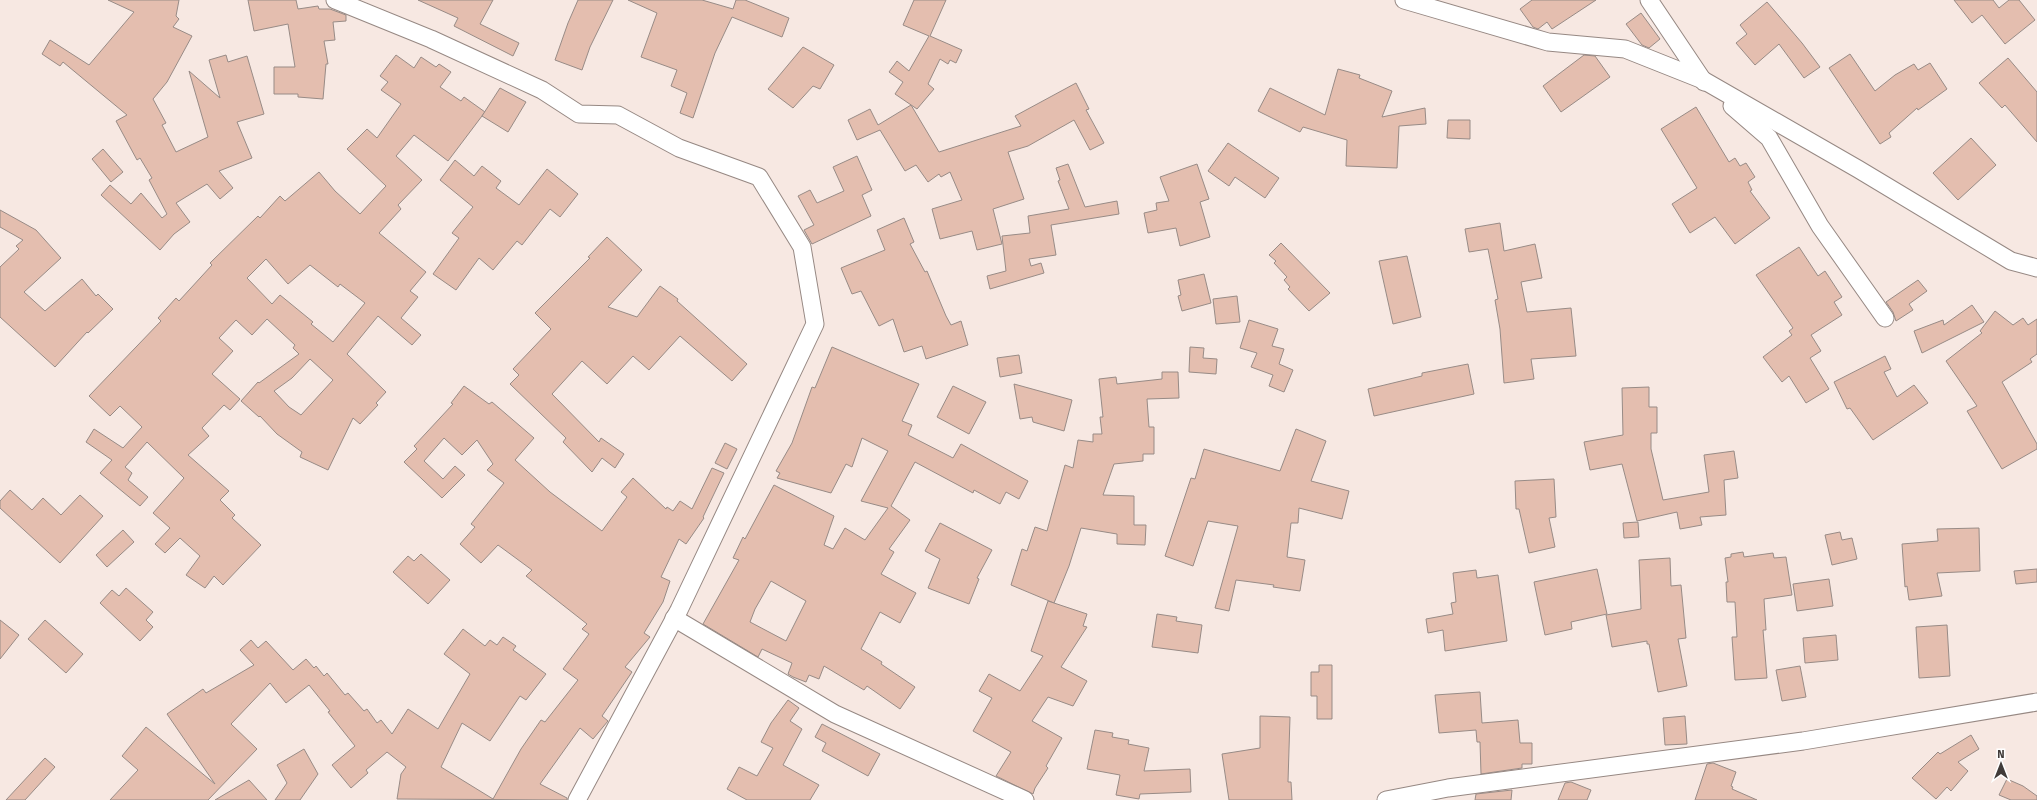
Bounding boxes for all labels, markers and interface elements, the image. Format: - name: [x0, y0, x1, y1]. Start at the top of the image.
- north arrow: [1981, 744, 2021, 784]
- text: N: [1997, 748, 2005, 761]

